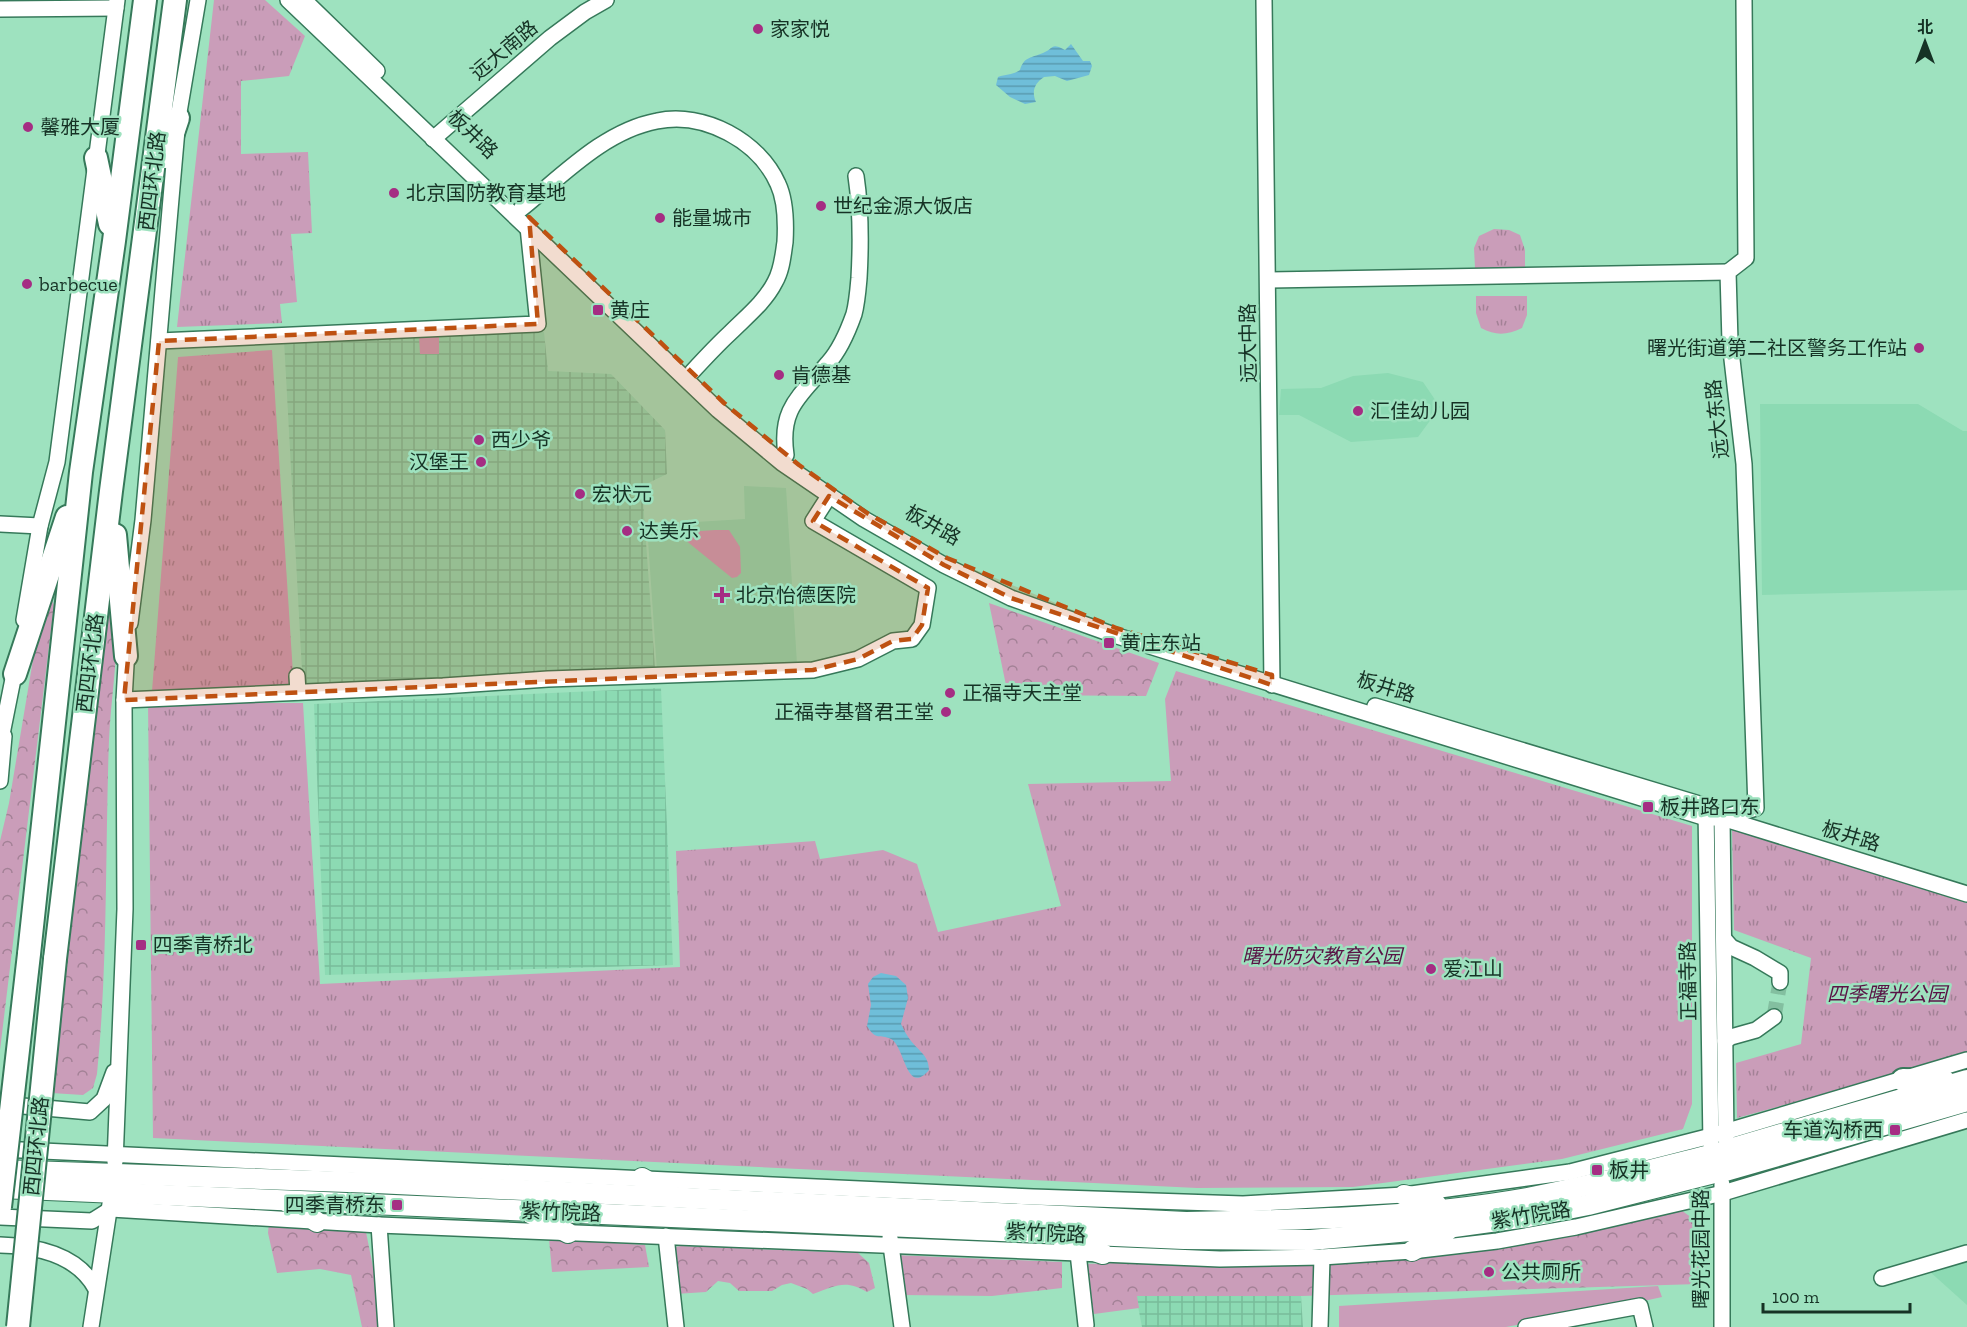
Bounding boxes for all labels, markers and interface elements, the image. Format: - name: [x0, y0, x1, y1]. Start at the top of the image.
- north arrow: [1895, 12, 1955, 72]
- street label: 远大南路: [466, 15, 542, 85]
- place label: 家家悦: [770, 17, 830, 41]
- text: 北: [1917, 18, 1933, 37]
- marker: 家家悦: [751, 22, 765, 36]
- street label: 板井路: [443, 105, 503, 163]
- place label: 馨雅大厦: [40, 115, 120, 139]
- marker: 馨雅大厦: [21, 120, 35, 134]
- street label: 西四环北路: [134, 130, 170, 232]
- place label: 北京国防教育基地: [406, 181, 566, 205]
- marker: 北京国防教育基地: [387, 186, 401, 200]
- place label: 世纪金源大饭店: [833, 194, 973, 218]
- marker: 世纪金源大饭店: [814, 199, 828, 213]
- place label: 能量城市: [672, 206, 752, 230]
- marker: 能量城市: [653, 211, 667, 225]
- place label: barbecue: [38, 272, 118, 296]
- marker: barbecue: [20, 277, 34, 291]
- place label: 黄庄: [610, 298, 650, 322]
- marker: 黄庄: [591, 303, 605, 317]
- street label: 远大中路: [1235, 303, 1261, 383]
- place label: 曙光街道第二社区警务工作站: [1647, 336, 1907, 360]
- marker: 曙光街道第二社区警务工作站: [1912, 341, 1926, 355]
- place label: 肯德基: [791, 363, 851, 387]
- marker: 肯德基: [772, 368, 786, 382]
- street label: 远大东路: [1701, 378, 1733, 460]
- place label: 汇佳幼儿园: [1370, 399, 1470, 423]
- marker: 汇佳幼儿园: [1351, 404, 1365, 418]
- place label: 西少爷: [491, 428, 551, 452]
- marker: 西少爷: [472, 433, 486, 447]
- place label: 汉堡王: [409, 450, 469, 474]
- marker: 汉堡王: [474, 455, 488, 469]
- place label: 宏状元: [592, 482, 652, 506]
- marker: 宏状元: [573, 487, 587, 501]
- street label: 板井路: [901, 500, 965, 550]
- place label: 达美乐: [639, 519, 699, 543]
- marker: 达美乐: [620, 524, 634, 538]
- place label: 北京怡德医院: [736, 583, 856, 607]
- marker: 北京怡德医院: [713, 586, 731, 604]
- street label: 西四环北路: [72, 612, 108, 714]
- place label: 黄庄东站: [1121, 631, 1201, 655]
- marker: 黄庄东站: [1102, 636, 1116, 650]
- street label: 板井路: [1354, 667, 1418, 707]
- place label: 正福寺天主堂: [962, 681, 1082, 705]
- marker: 正福寺天主堂: [943, 686, 957, 700]
- place label: 正福寺基督君王堂: [774, 700, 934, 724]
- marker: 正福寺基督君王堂: [939, 705, 953, 719]
- place label: 板井路口东: [1660, 795, 1760, 819]
- marker: 板井路口东: [1641, 800, 1655, 814]
- street label: 板井路: [1819, 816, 1883, 856]
- place label: 四季青桥北: [153, 933, 253, 957]
- marker: 四季青桥北: [134, 938, 148, 952]
- street label: 正福寺路: [1675, 941, 1701, 1021]
- park label: 曙光防灾教育公园: [1242, 944, 1405, 968]
- place label: 爱江山: [1443, 957, 1503, 981]
- marker: 爱江山: [1424, 962, 1438, 976]
- park label: 四季曙光公园: [1827, 982, 1950, 1006]
- street label: 西四环北路: [19, 1095, 53, 1197]
- place label: 车道沟桥西: [1783, 1118, 1883, 1142]
- marker: 车道沟桥西: [1888, 1123, 1902, 1137]
- place label: 板井: [1609, 1158, 1649, 1182]
- marker: 板井: [1590, 1163, 1604, 1177]
- street label: 曙光花园中路: [1689, 1189, 1713, 1309]
- place label: 四季青桥东: [285, 1193, 385, 1217]
- street label: 紫竹院路: [1490, 1197, 1572, 1233]
- marker: 四季青桥东: [390, 1198, 404, 1212]
- street label: 紫竹院路: [521, 1199, 601, 1225]
- street label: 紫竹院路: [1005, 1219, 1087, 1247]
- place label: 公共厕所: [1501, 1260, 1581, 1284]
- marker: 公共厕所: [1482, 1265, 1496, 1279]
- scale bar: [1763, 1276, 1910, 1314]
- text: 100 m: [1772, 1286, 1820, 1308]

